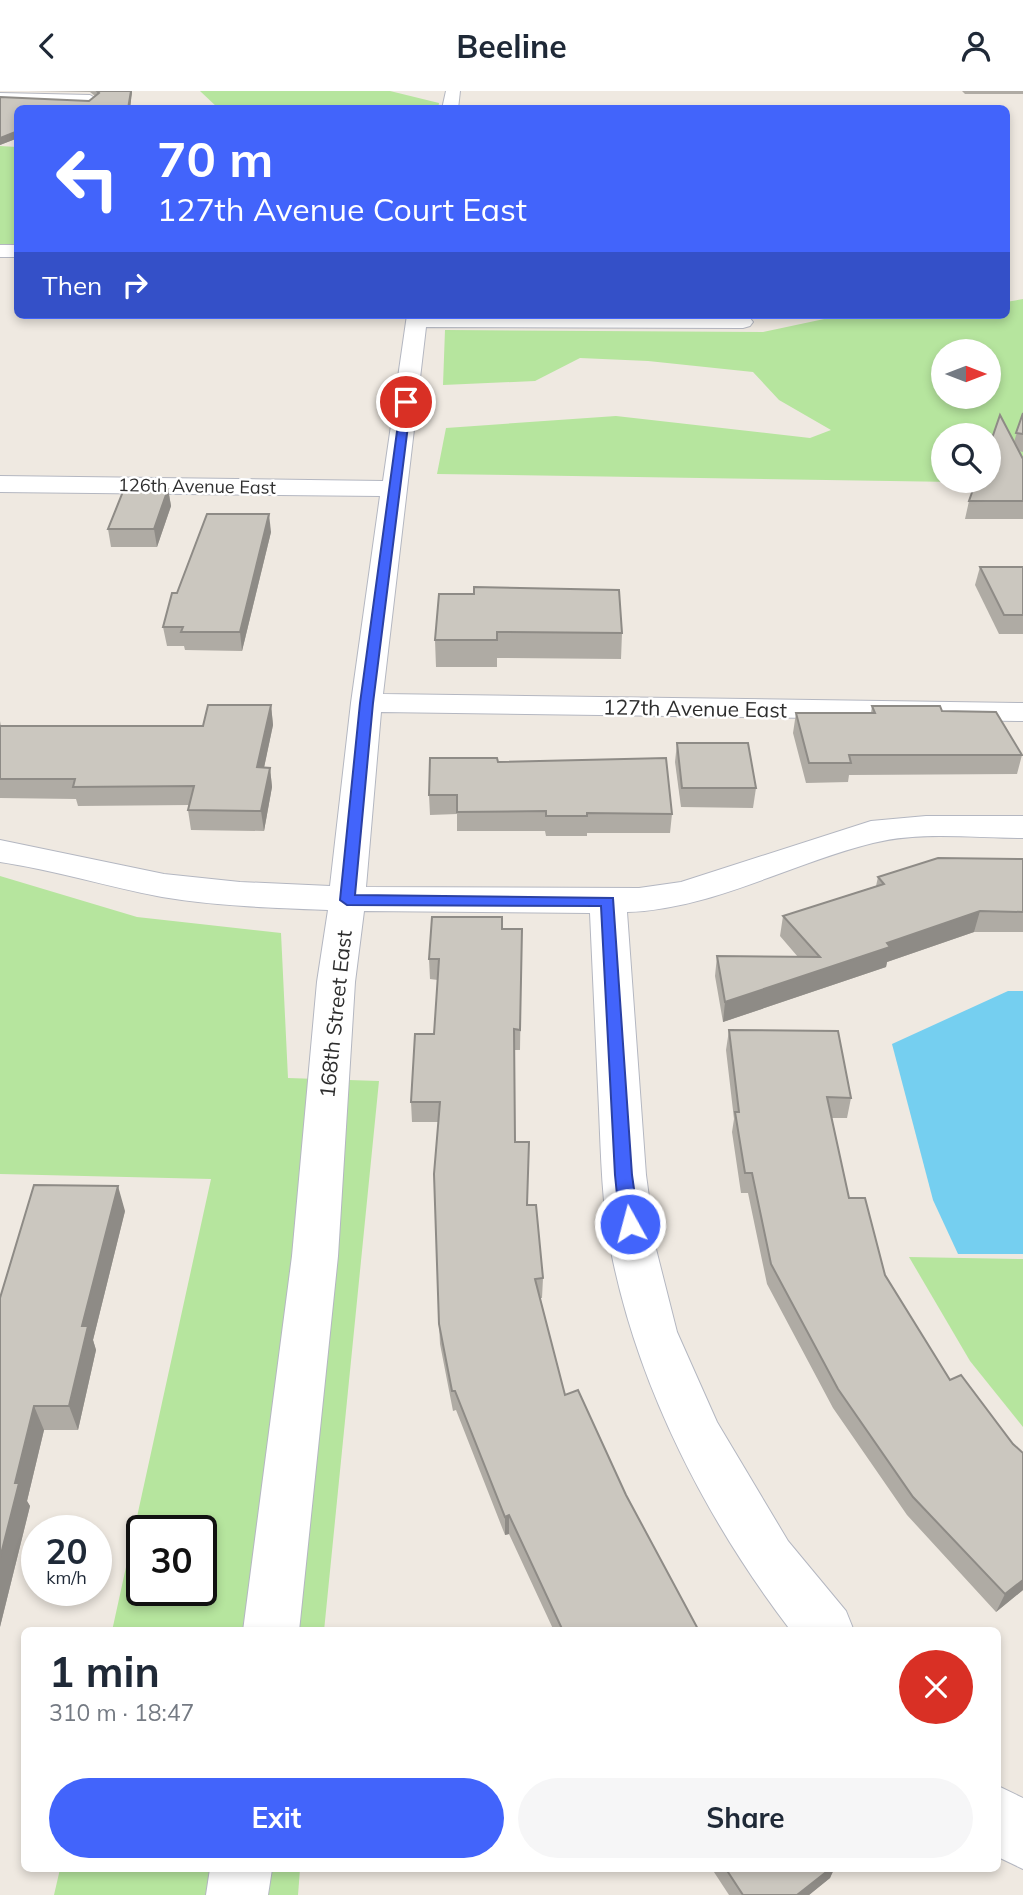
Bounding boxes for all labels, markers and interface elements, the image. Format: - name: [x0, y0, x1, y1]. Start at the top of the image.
- text: Beeline: [456, 26, 567, 66]
- icon: back: [28, 27, 66, 65]
- icon: person: [957, 27, 995, 65]
- text: 70 m: [157, 128, 273, 189]
- icon: left: [42, 133, 133, 224]
- text: 127th Avenue Court East: [157, 189, 527, 229]
- icon: right: [116, 266, 154, 304]
- text: Then: [42, 269, 102, 302]
- north arrow: [931, 339, 1001, 409]
- map controls: [931, 339, 1001, 493]
- pin: [376, 372, 436, 432]
- icon: arrive: [387, 383, 425, 421]
- button: search: [931, 423, 1001, 493]
- street label: 126th Avenue East: [118, 473, 276, 499]
- street label: 127th Avenue East: [603, 693, 787, 723]
- street label: 168th Street East: [313, 929, 357, 1099]
- position arrow: [593, 1187, 667, 1261]
- speed limit sign: 30: [126, 1515, 217, 1606]
- text: 20: [45, 1529, 88, 1573]
- text: km/h: [46, 1566, 87, 1589]
- text: 1 min: [49, 1645, 160, 1698]
- button: close: [899, 1650, 973, 1724]
- text: 310 m · 18:47: [49, 1698, 194, 1727]
- button: Exit: [49, 1778, 504, 1858]
- button: Share: [518, 1778, 973, 1858]

